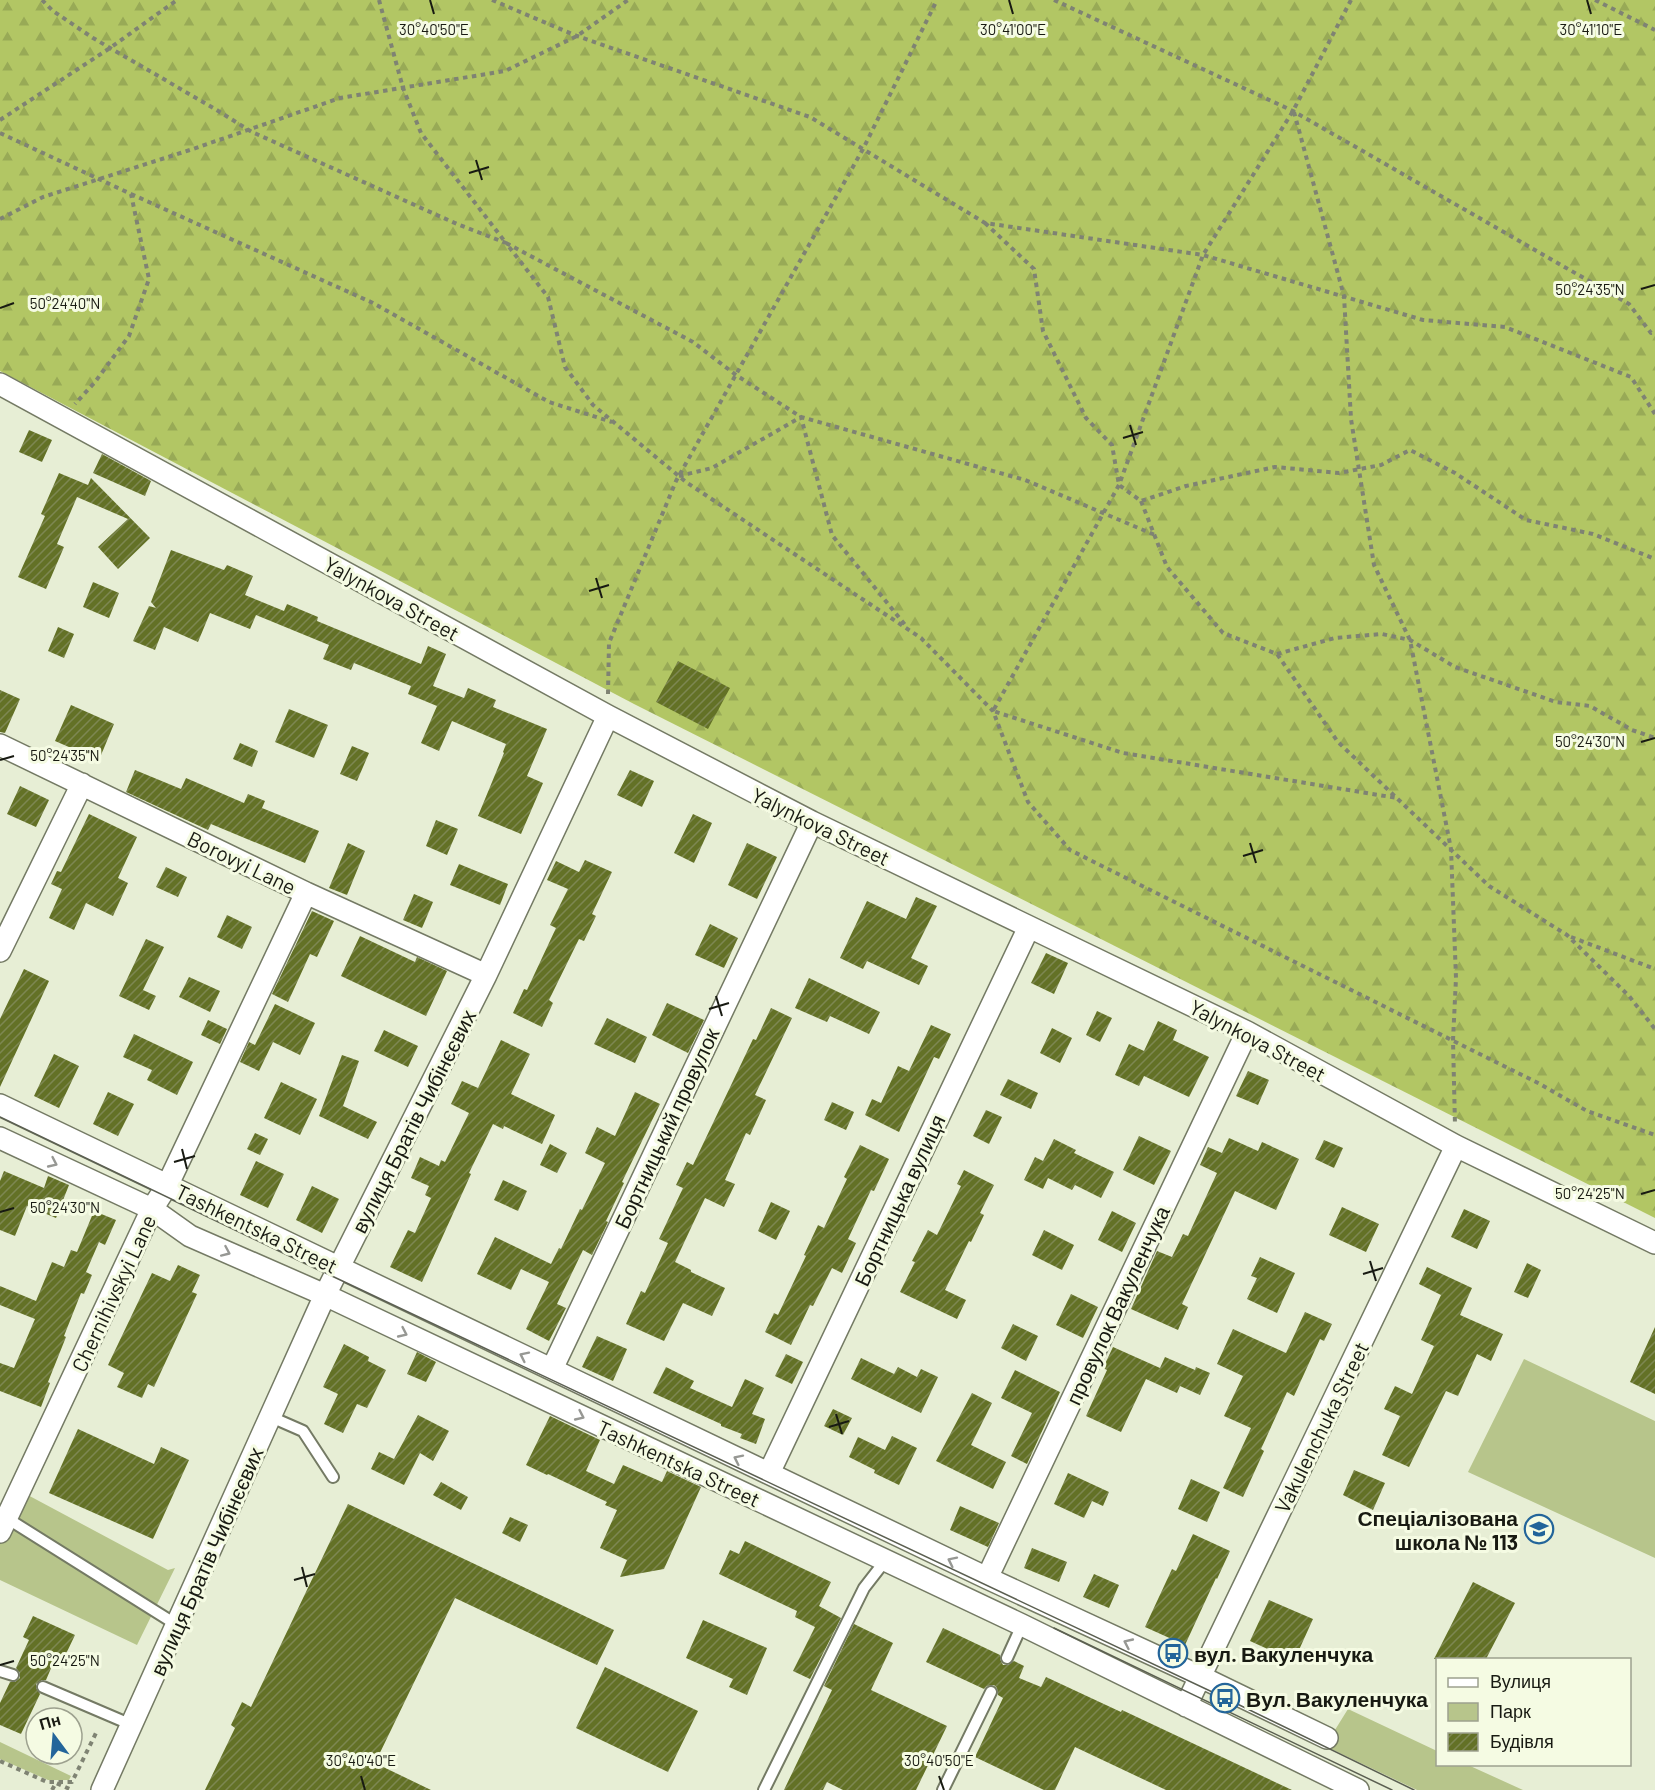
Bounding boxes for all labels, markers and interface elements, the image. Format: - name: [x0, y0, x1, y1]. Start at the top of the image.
- text: 30°40'50"E: [399, 20, 469, 38]
- text: 30°41'00"E: [980, 20, 1046, 38]
- text: 30°41'10"E: [1560, 20, 1622, 38]
- text: 50°24'35"N: [1555, 280, 1625, 298]
- text: 50°24'40"N: [30, 294, 100, 312]
- street label: Yalynkova Street: [320, 551, 464, 645]
- text: 50°24'30"N: [1555, 732, 1625, 750]
- text: 50°24'35"N: [30, 746, 100, 764]
- street label: Yalynkova Street: [748, 782, 894, 870]
- street label: Borovyi Lane: [184, 825, 300, 899]
- street label: Yalynkova Street: [1186, 994, 1330, 1086]
- street label: вулиця Братів Чибінєєвих: [346, 1005, 481, 1237]
- street label: Бортницький провулок: [609, 1023, 724, 1232]
- street label: Бортницька вулиця: [848, 1110, 950, 1290]
- one-way arrow: [47, 1156, 58, 1168]
- street label: Tashkentska Street: [172, 1178, 342, 1278]
- text: 50°24'25"N: [1555, 1184, 1625, 1202]
- text: 50°24'30"N: [30, 1198, 100, 1216]
- street label: провулок Вакуленчука: [1060, 1201, 1174, 1408]
- street label: Chernihivskyi Lane: [66, 1211, 160, 1375]
- one-way arrow: [220, 1245, 231, 1257]
- one-way arrow: [397, 1325, 408, 1337]
- street label: Vakulenchuka Street: [1269, 1337, 1373, 1517]
- one-way arrow: [520, 1352, 531, 1364]
- one-way arrow: [573, 1409, 584, 1421]
- street label: Tashkentska Street: [594, 1414, 764, 1512]
- street label: вулиця Братів Чибінєєвих: [144, 1442, 268, 1679]
- one-way arrow: [734, 1454, 745, 1466]
- place label: Спеціалізована школа № 113: [1357, 1505, 1518, 1554]
- school or university icon: Спеціалізована школа № 113: [1523, 1513, 1555, 1545]
- one-way arrow: [947, 1556, 958, 1568]
- bus stop icon: вул. Вакуленчука: [1157, 1637, 1189, 1669]
- one-way arrow: [1124, 1639, 1135, 1651]
- place label: вул. Вакуленчука: [1194, 1641, 1374, 1666]
- text: 50°24'25"N: [30, 1651, 100, 1669]
- legend: [1436, 1658, 1631, 1766]
- text: Вулиця: [1490, 1670, 1551, 1692]
- bus stop icon: Вул. Вакуленчука: [1209, 1682, 1241, 1714]
- place label: Вул. Вакуленчука: [1246, 1686, 1428, 1711]
- text: Парк: [1490, 1700, 1531, 1722]
- north arrow: [24, 1706, 84, 1766]
- text: Пн: [37, 1709, 63, 1733]
- text: Будівля: [1490, 1730, 1554, 1752]
- text: 30°40'40"E: [326, 1751, 396, 1769]
- text: 30°40'50"E: [904, 1751, 974, 1769]

